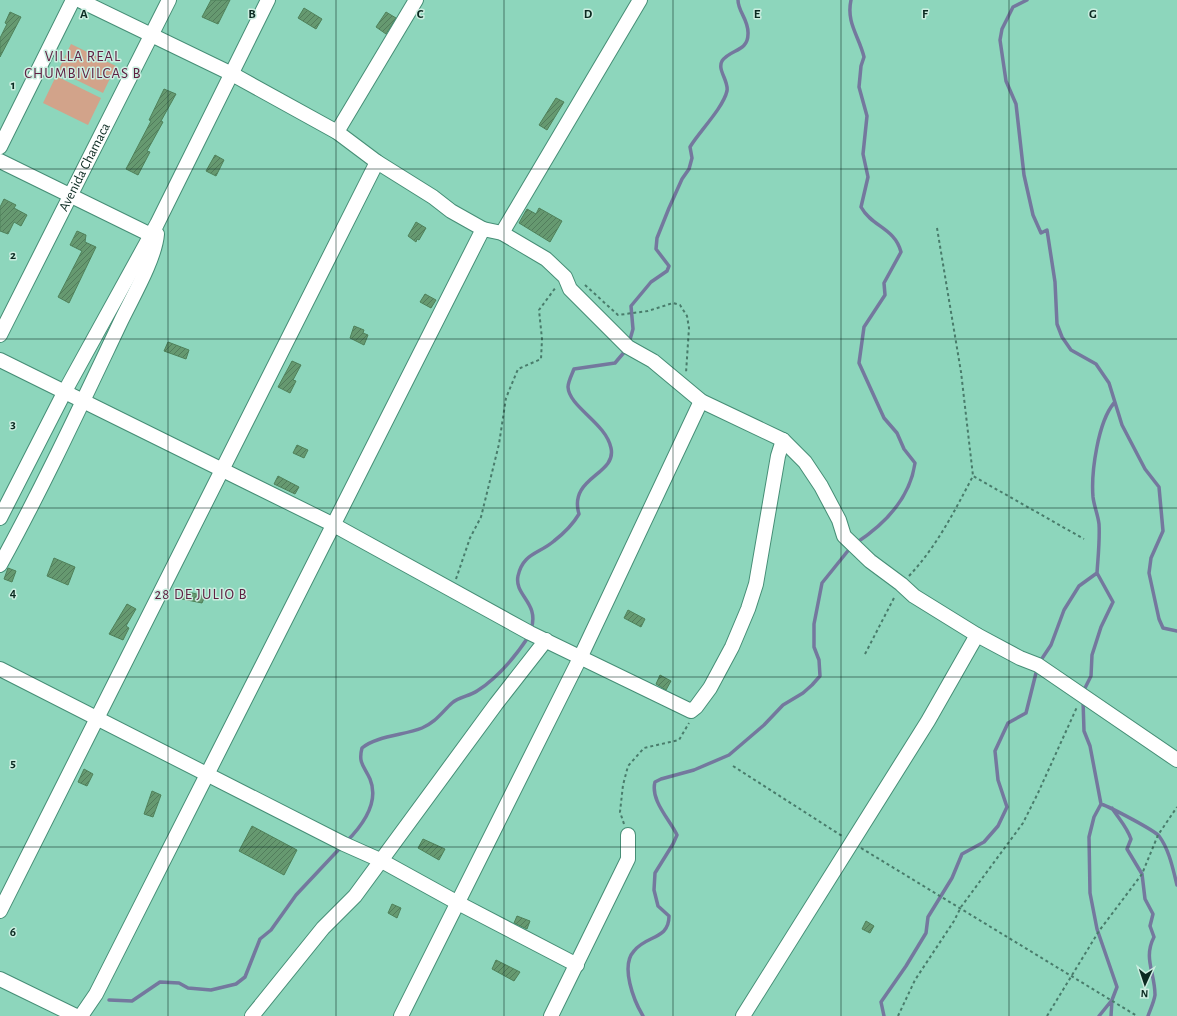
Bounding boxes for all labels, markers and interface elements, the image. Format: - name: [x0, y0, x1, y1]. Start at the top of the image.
- text: A: [80, 8, 88, 21]
- text: B: [248, 8, 256, 21]
- text: C: [417, 8, 424, 21]
- text: D: [584, 8, 593, 21]
- text: E: [754, 8, 761, 21]
- text: F: [922, 8, 929, 21]
- text: G: [1089, 8, 1097, 21]
- district label: VILLA REAL CHUMBIVILCAS B: [24, 49, 142, 81]
- text: 1: [11, 79, 15, 92]
- street label: Avenida Chamaca: [57, 120, 113, 214]
- text: 2: [10, 249, 16, 262]
- text: 3: [10, 418, 16, 431]
- text: 4: [10, 587, 17, 600]
- district label: 28 DE JULIO B: [155, 587, 247, 602]
- text: 5: [10, 757, 16, 770]
- text: 6: [10, 926, 16, 939]
- north arrow: [1125, 964, 1165, 1004]
- text: N: [1140, 988, 1149, 999]

